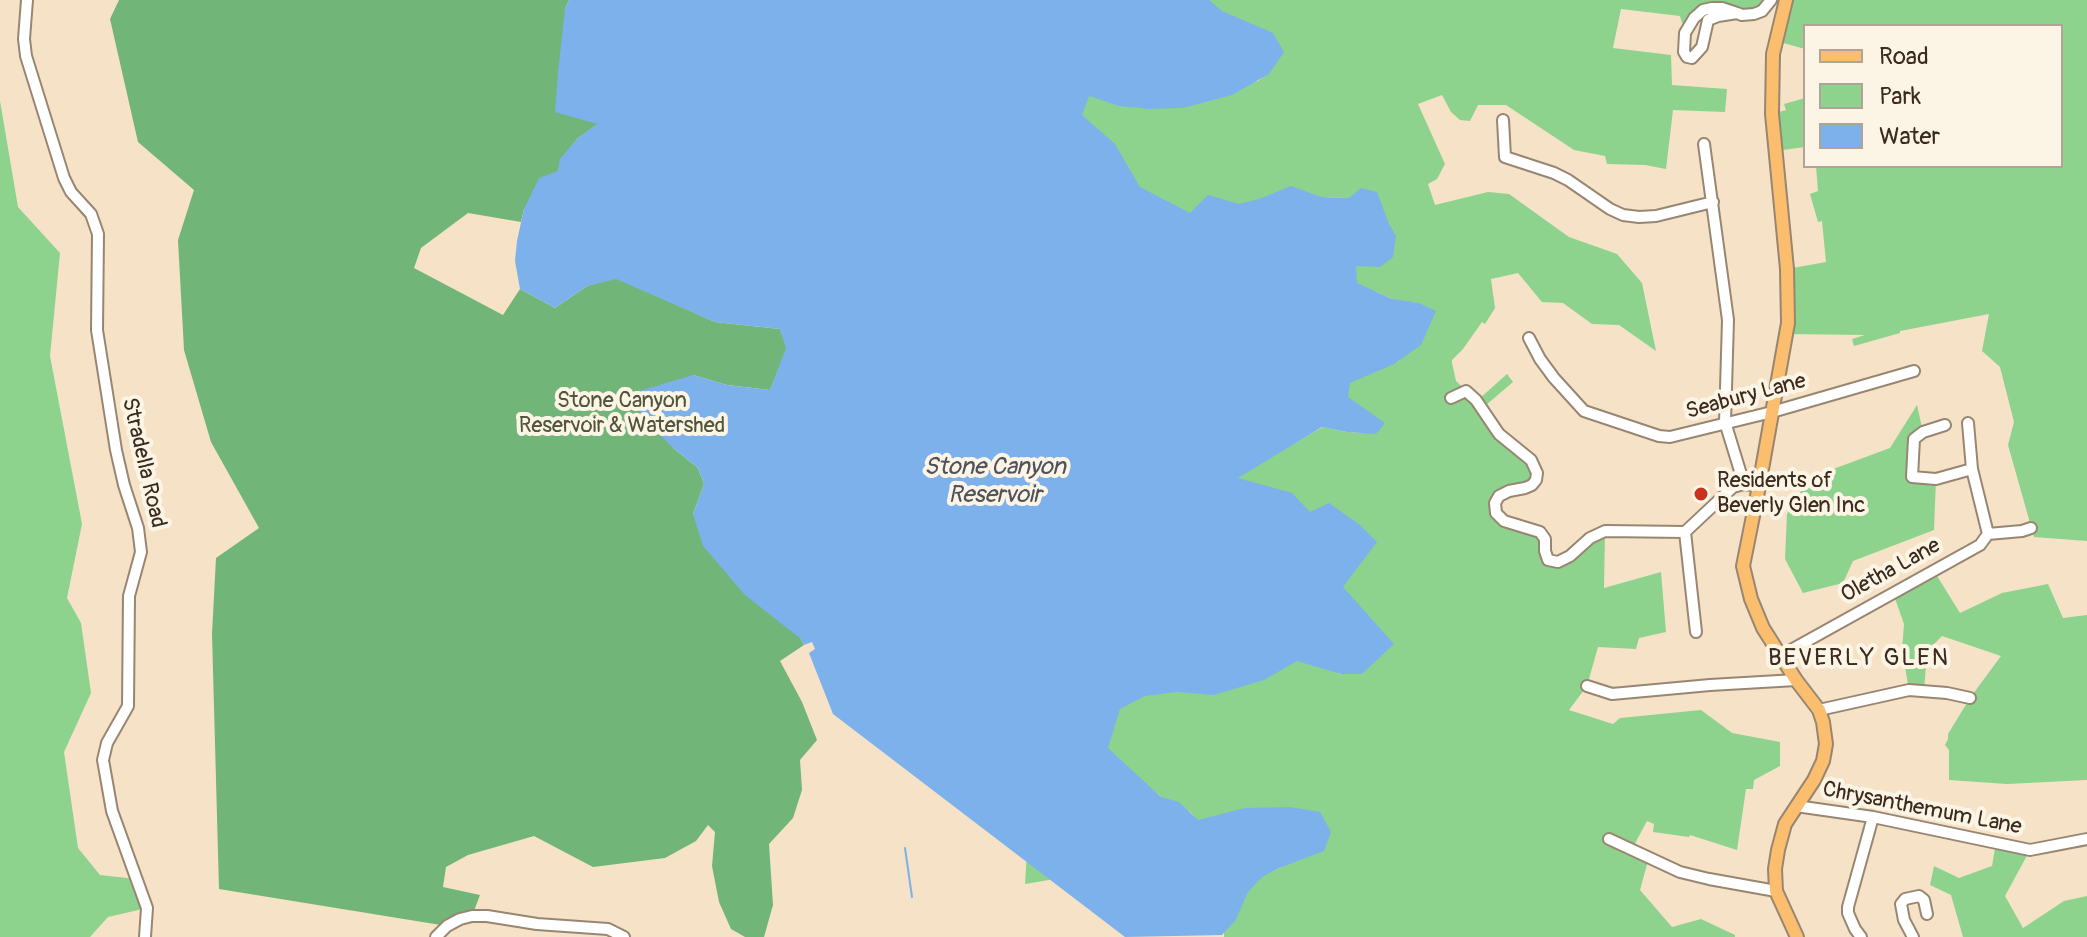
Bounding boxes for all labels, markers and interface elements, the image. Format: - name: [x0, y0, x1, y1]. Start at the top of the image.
- legend: [1803, 24, 2063, 168]
- text: Road: [1879, 42, 1929, 71]
- text: Park: [1879, 82, 1921, 111]
- text: Water: [1879, 122, 1940, 151]
- street label: Seabury Lane: [1683, 368, 1809, 426]
- park label: Stone Canyon Reservoir & Watershed: [519, 388, 725, 440]
- street label: Stradella Road: [115, 395, 171, 531]
- water label: Stone Canyon Reservoir: [924, 454, 1066, 510]
- place label: Residents of Beverly Glen Inc: [1717, 468, 1865, 520]
- marker: Residents of Beverly Glen Inc: [1692, 485, 1710, 503]
- street label: Oletha Lane: [1837, 533, 1945, 609]
- district label: BEVERLY GLEN: [1768, 645, 1950, 673]
- street label: Chrysanthemum Lane: [1820, 777, 2024, 841]

